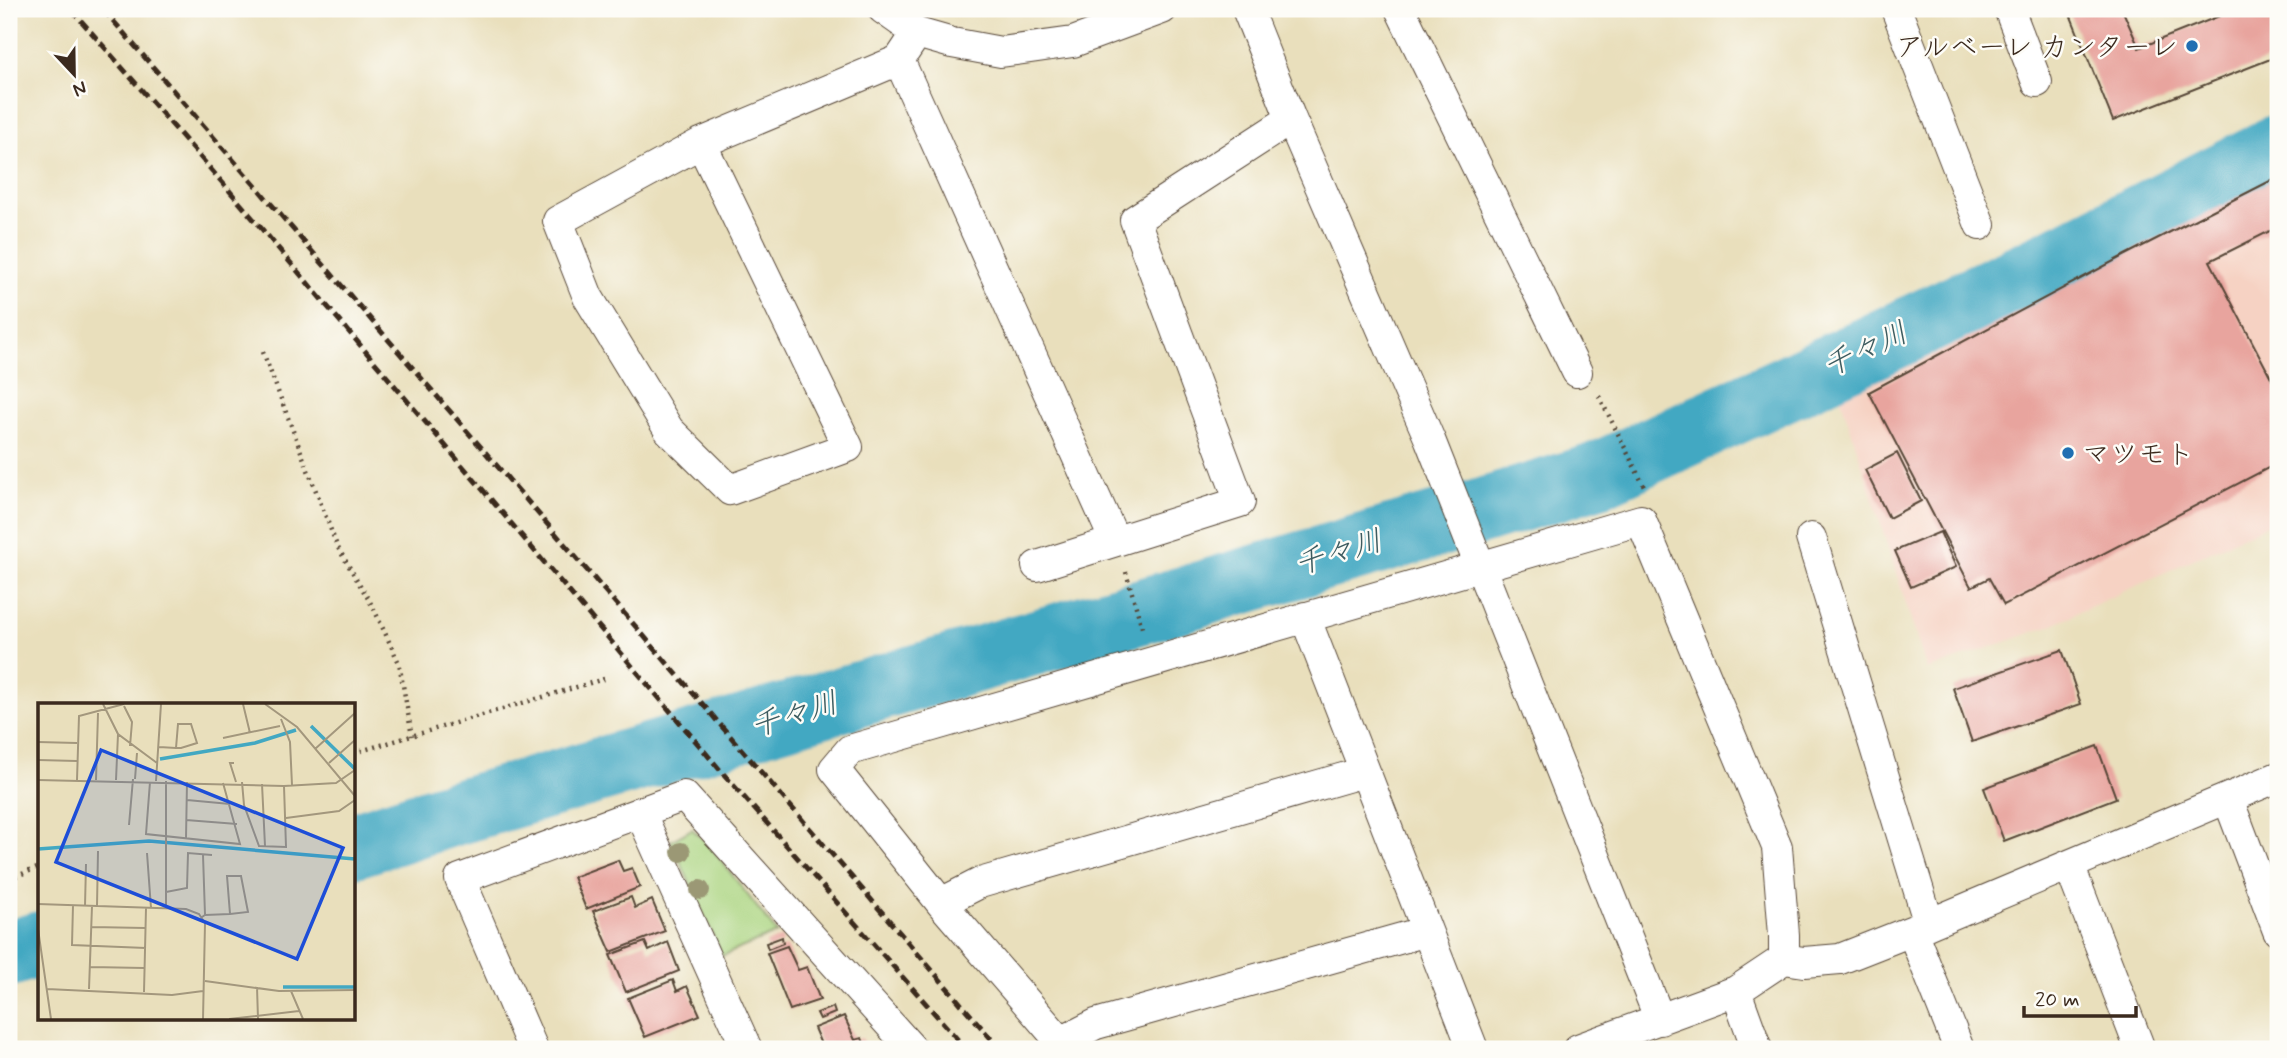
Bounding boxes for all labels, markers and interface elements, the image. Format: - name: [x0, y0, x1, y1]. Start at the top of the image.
- place label: アルベーレ カンターレ: [1895, 30, 2178, 67]
- north arrow: [38, 38, 108, 108]
- marker: アルベーレ カンターレ: [2184, 38, 2200, 54]
- text: N: [69, 74, 90, 102]
- water label: 千々川: [1817, 314, 1915, 387]
- place label: マツモト: [2082, 437, 2194, 474]
- marker: マツモト: [2060, 445, 2076, 461]
- water label: 千々川: [1290, 522, 1387, 585]
- water label: 千々川: [746, 684, 843, 747]
- inset map: [38, 703, 355, 1020]
- scale bar: [2024, 974, 2136, 1018]
- text: 20 m: [2035, 986, 2080, 1014]

